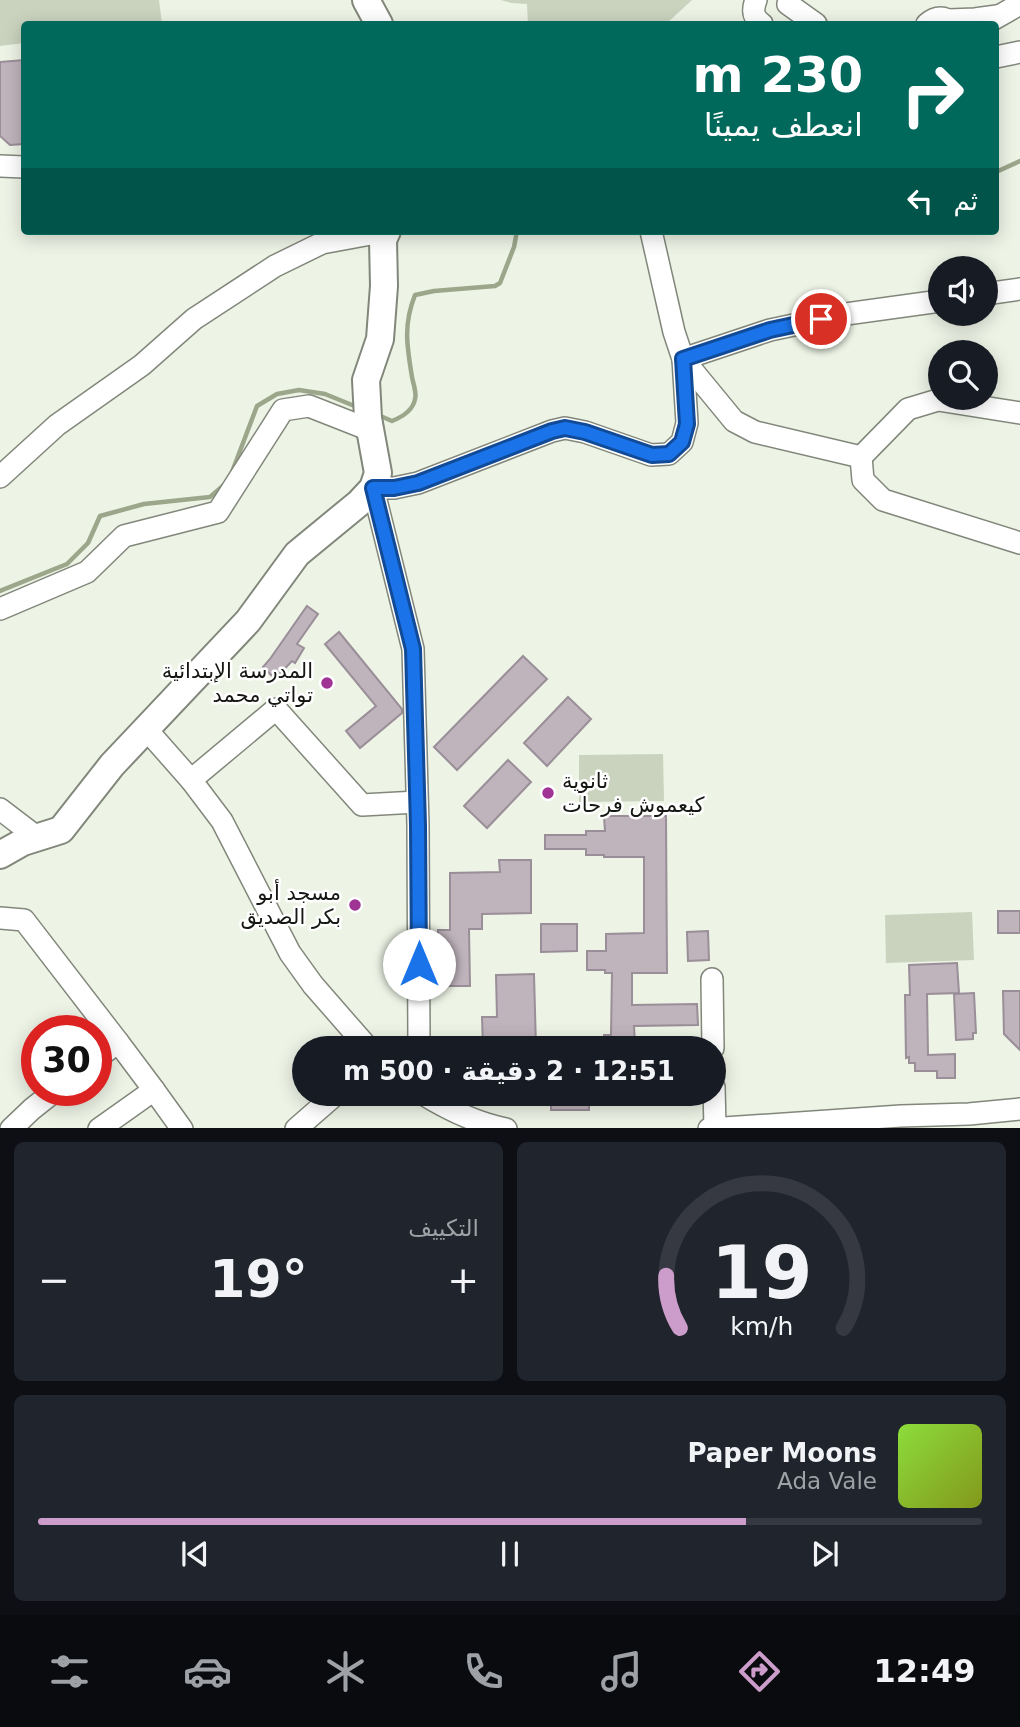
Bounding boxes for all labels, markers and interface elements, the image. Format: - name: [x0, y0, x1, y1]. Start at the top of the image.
- text: 230 m: [693, 47, 863, 104]
- icon: right: [887, 49, 978, 140]
- text: انعطف يمينًا: [704, 106, 863, 144]
- icon: left: [901, 182, 939, 220]
- text: ثم: [953, 186, 978, 216]
- map controls: [928, 256, 998, 410]
- button: sound: [928, 256, 998, 326]
- pin: [791, 289, 851, 349]
- icon: arrive: [802, 300, 840, 338]
- button: search: [928, 340, 998, 410]
- place label: المدرسة الإبتدائية تواتي محمد: [162, 659, 313, 707]
- marker: المدرسة الإبتدائية تواتي محمد: [319, 675, 335, 691]
- place label: ثانوية كيعموش فرحات: [562, 769, 705, 817]
- marker: ثانوية كيعموش فرحات: [540, 785, 556, 801]
- place label: مسجد أبو بكر الصديق: [240, 879, 341, 929]
- marker: مسجد أبو بكر الصديق: [347, 897, 363, 913]
- position arrow: [382, 927, 456, 1001]
- speed limit sign: 30: [21, 1015, 112, 1106]
- text: 12:51 · 2 دقيقة · 500 m: [343, 1056, 675, 1086]
- text: التكييف: [408, 1215, 479, 1241]
- text: 19: [711, 1230, 812, 1315]
- text: 19°: [209, 1249, 308, 1309]
- text: −: [38, 1258, 70, 1302]
- text: +: [447, 1258, 479, 1302]
- text: km/h: [730, 1311, 793, 1340]
- text: Paper Moons: [687, 1438, 877, 1468]
- text: Ada Vale: [777, 1468, 877, 1494]
- icon: previous: [176, 1535, 214, 1573]
- icon: pause: [491, 1535, 529, 1573]
- icon: next: [806, 1535, 844, 1573]
- icon: filters: [45, 1647, 94, 1696]
- icon: car: [183, 1647, 232, 1696]
- icon: climate: [321, 1647, 370, 1696]
- icon: phone: [459, 1647, 508, 1696]
- icon: music: [597, 1647, 646, 1696]
- icon: directions: [735, 1647, 784, 1696]
- text: 12:49: [874, 1652, 975, 1690]

